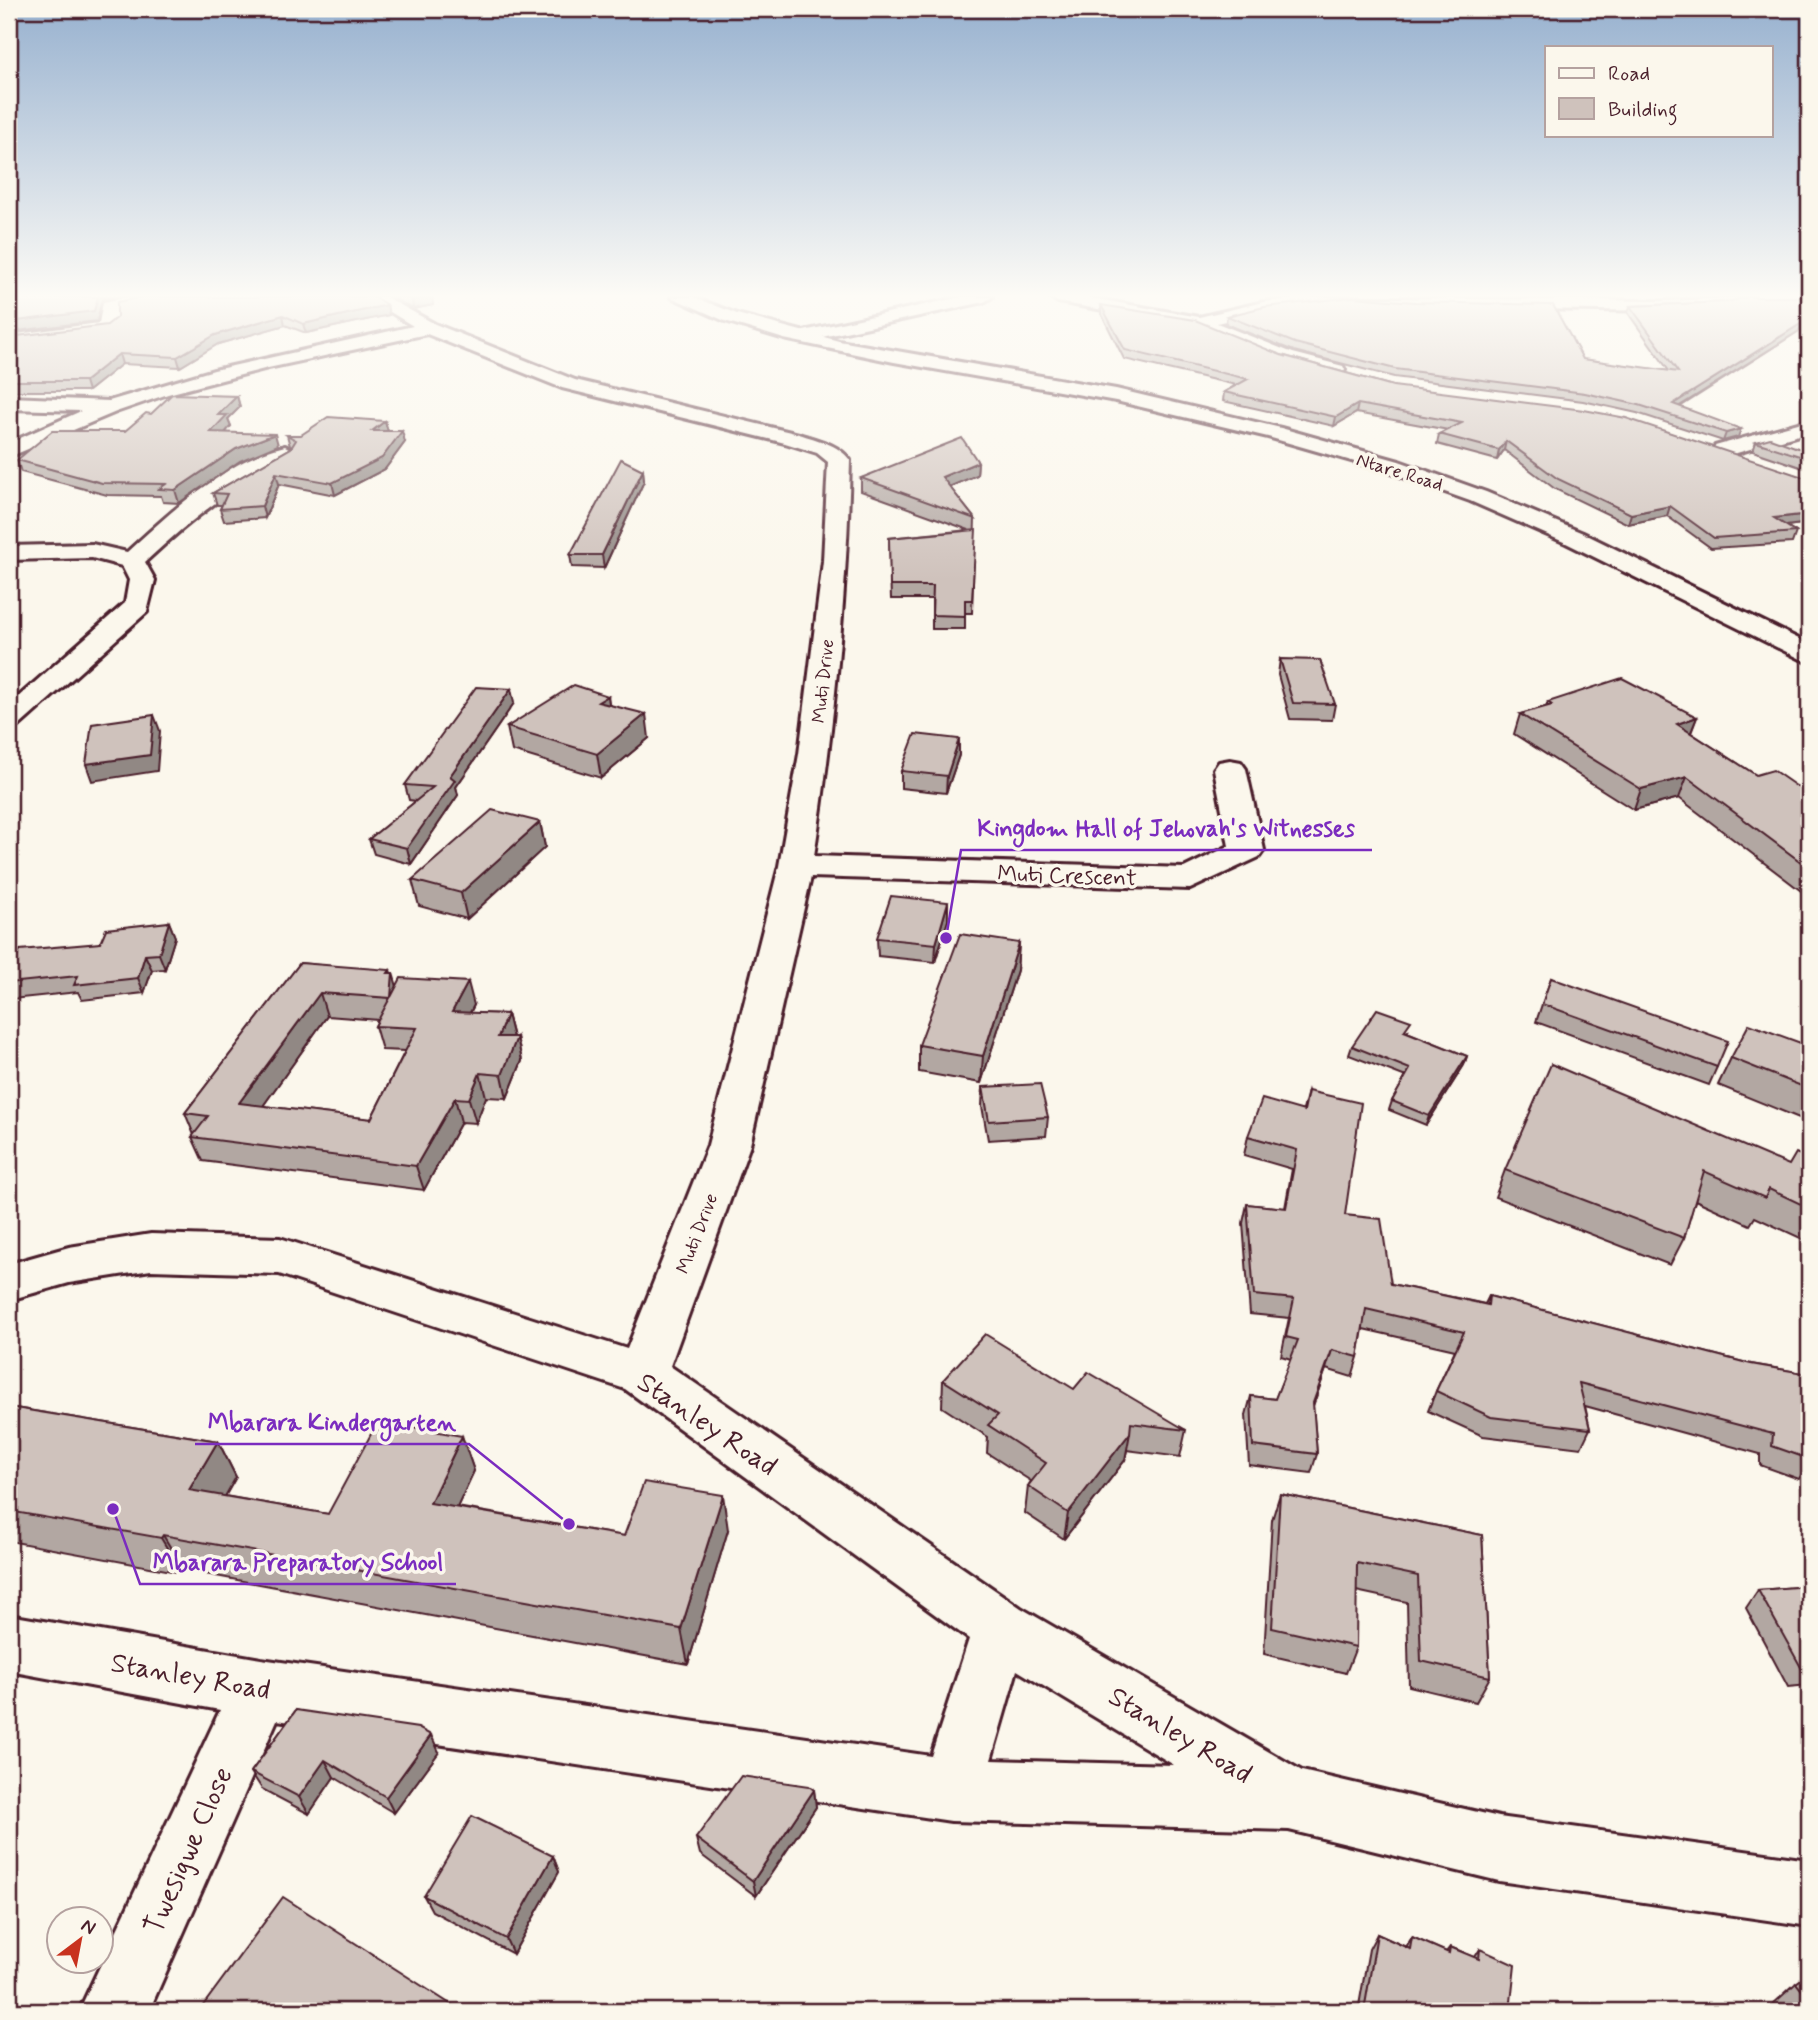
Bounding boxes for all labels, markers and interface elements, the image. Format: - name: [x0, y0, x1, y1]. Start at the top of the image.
- legend: [1545, 46, 1772, 136]
- text: Road: [1608, 60, 1650, 88]
- text: Building: [1608, 96, 1678, 126]
- street label: Ntare Road: [1353, 447, 1446, 497]
- street label: Muti Drive: [807, 638, 840, 724]
- callout: Kingdom Hall of Jehovah's Witnesses: [961, 805, 1372, 850]
- text: Kingdom Hall of Jehovah's Witnesses: [977, 814, 1355, 848]
- street label: Muti Crescent: [997, 860, 1137, 894]
- street label: Muti Drive: [671, 1190, 724, 1277]
- street label: Stanley Road: [629, 1365, 784, 1486]
- callout: Mbarara Kindergarten: [195, 1399, 469, 1444]
- text: Mbarara Kindergarten: [208, 1408, 456, 1442]
- callout: Mbarara Preparatory School: [140, 1539, 456, 1584]
- text: Mbarara Preparatory School: [153, 1548, 443, 1579]
- street label: Stanley Road: [108, 1645, 273, 1710]
- street label: Stanley Road: [1101, 1679, 1258, 1794]
- street label: Twesigwe Close: [136, 1762, 243, 1940]
- north arrow: [46, 1904, 116, 1974]
- text: N: [76, 1913, 100, 1941]

